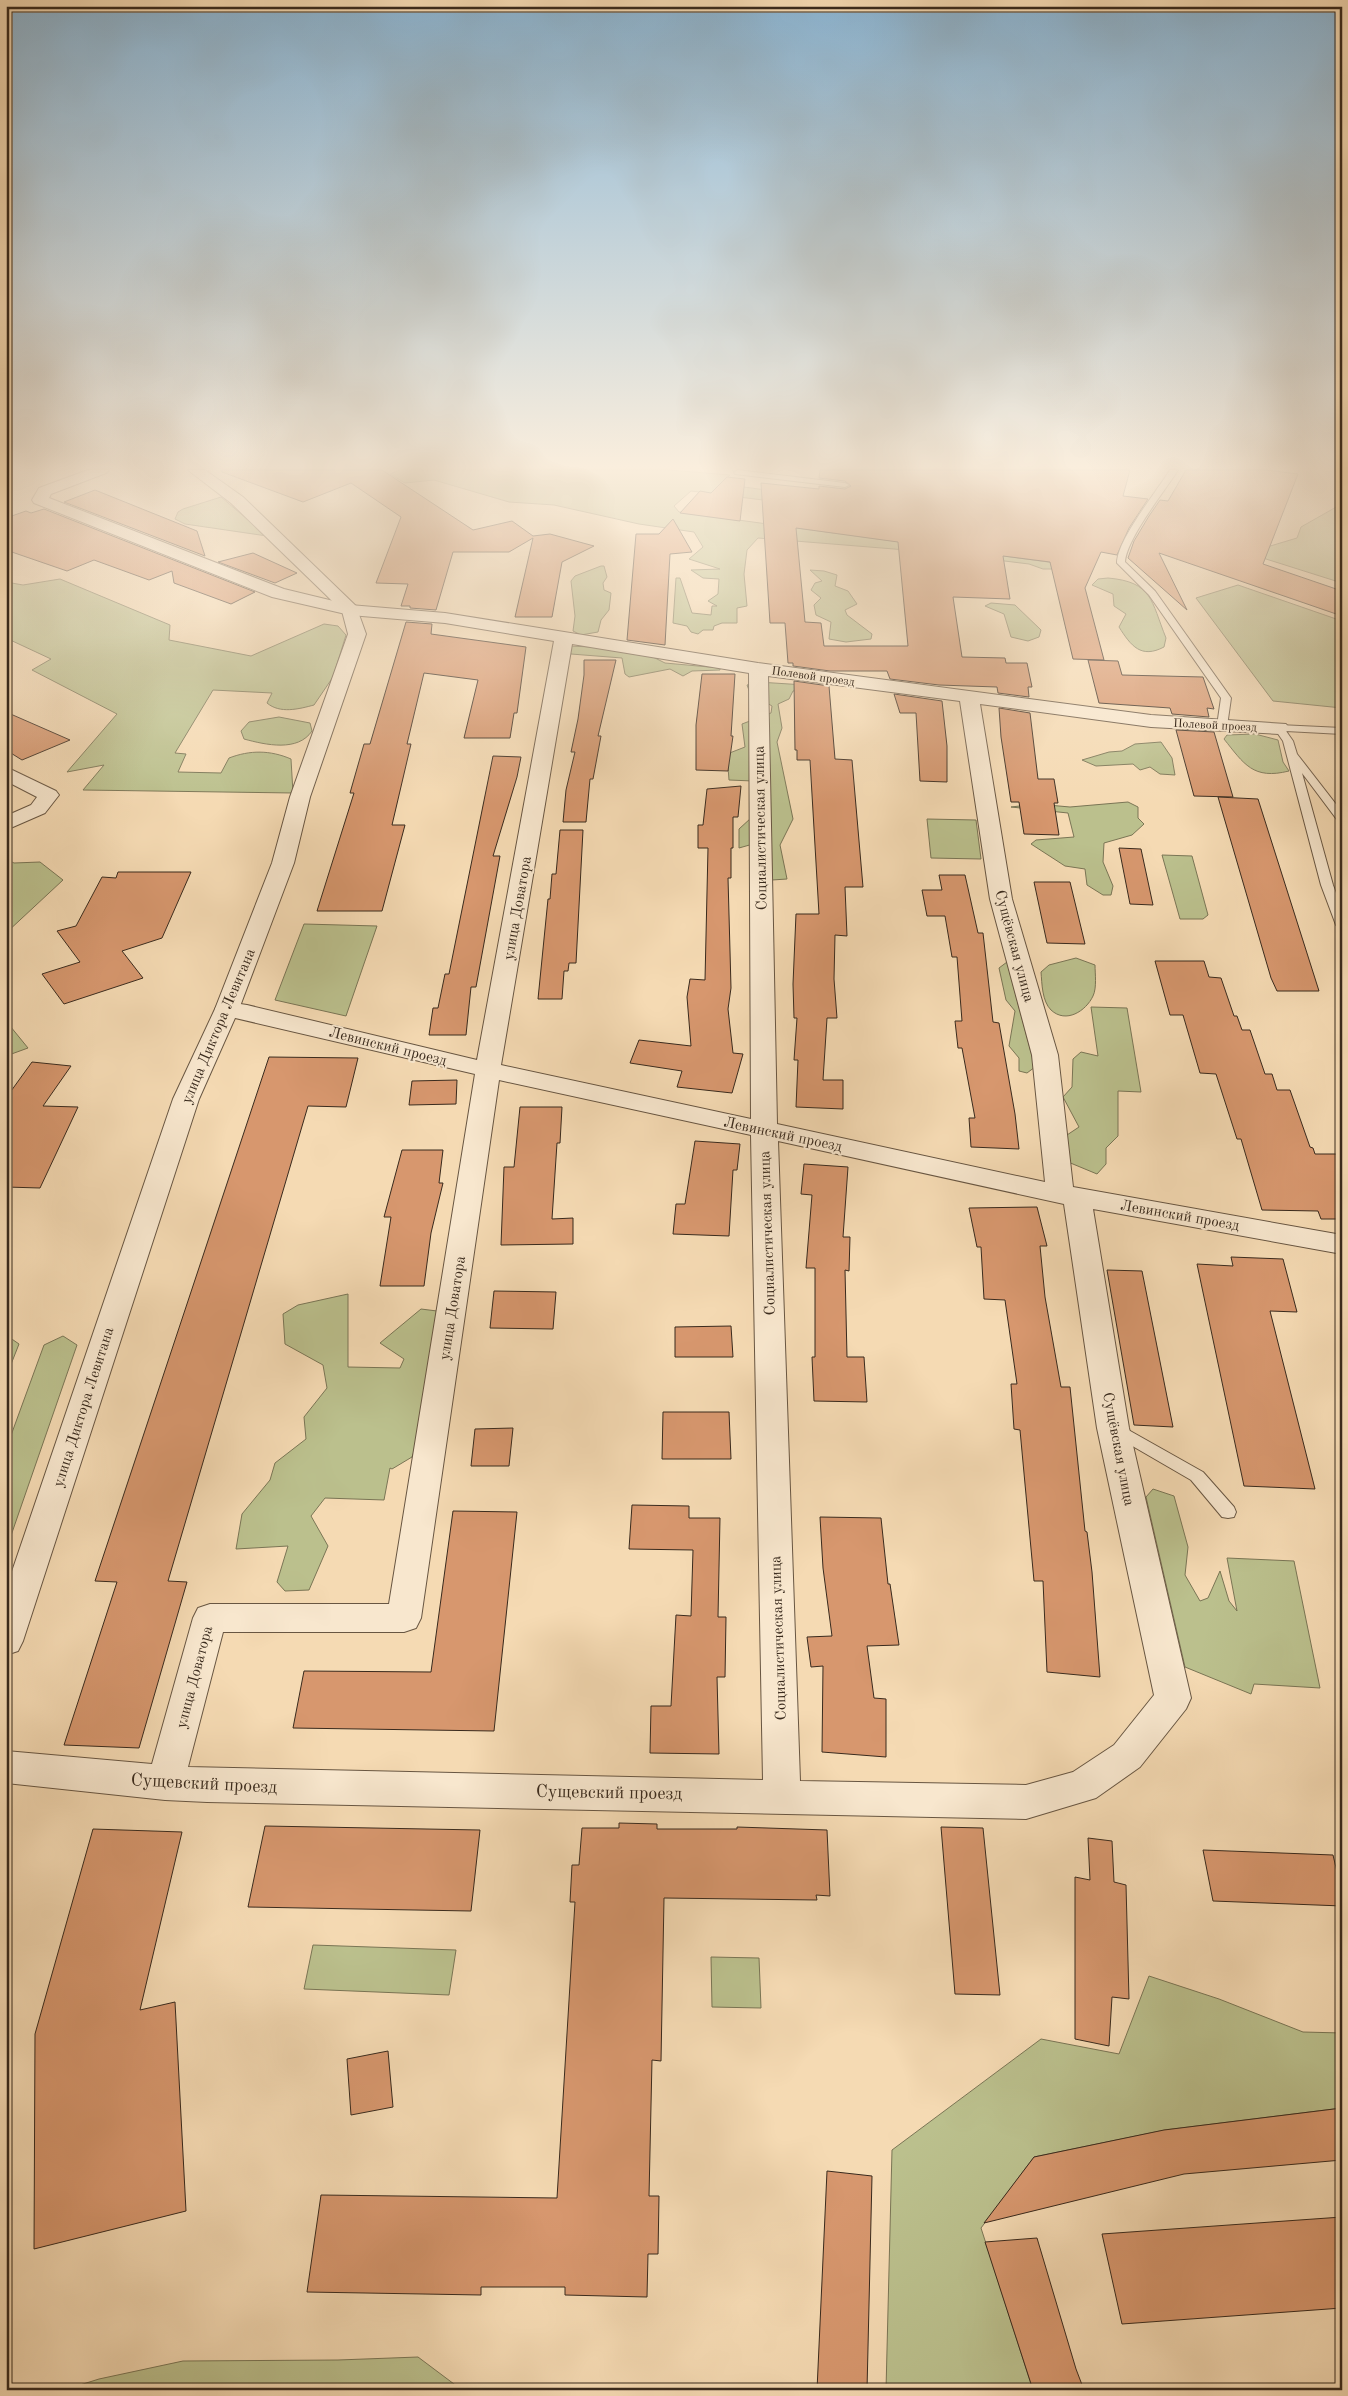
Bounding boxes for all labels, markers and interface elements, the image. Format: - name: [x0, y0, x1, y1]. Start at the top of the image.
- street label: Полевой проезд: [771, 665, 855, 689]
- street label: Полевой проезд: [1173, 718, 1257, 734]
- street label: Социалистическая улица: [753, 745, 770, 910]
- street label: улица Доватора: [502, 854, 535, 961]
- street label: Сущёвская улица: [991, 889, 1036, 1005]
- street label: улица Диктора Левитана: [180, 946, 259, 1106]
- street label: Левинский проезд: [327, 1026, 449, 1069]
- street label: Левинский проезд: [722, 1116, 844, 1155]
- street label: Социалистическая улица: [758, 1150, 779, 1316]
- street label: Левинский проезд: [1119, 1199, 1241, 1234]
- street label: улица Доватора: [438, 1254, 469, 1361]
- street label: улица Диктора Левитана: [51, 1325, 118, 1489]
- street label: Сущёвская улица: [1099, 1391, 1136, 1508]
- street label: Социалистическая улица: [769, 1555, 790, 1721]
- street label: улица Доватора: [175, 1624, 216, 1730]
- street label: Сущевский проезд: [130, 1771, 278, 1797]
- street label: Сущевский проезд: [536, 1783, 683, 1803]

